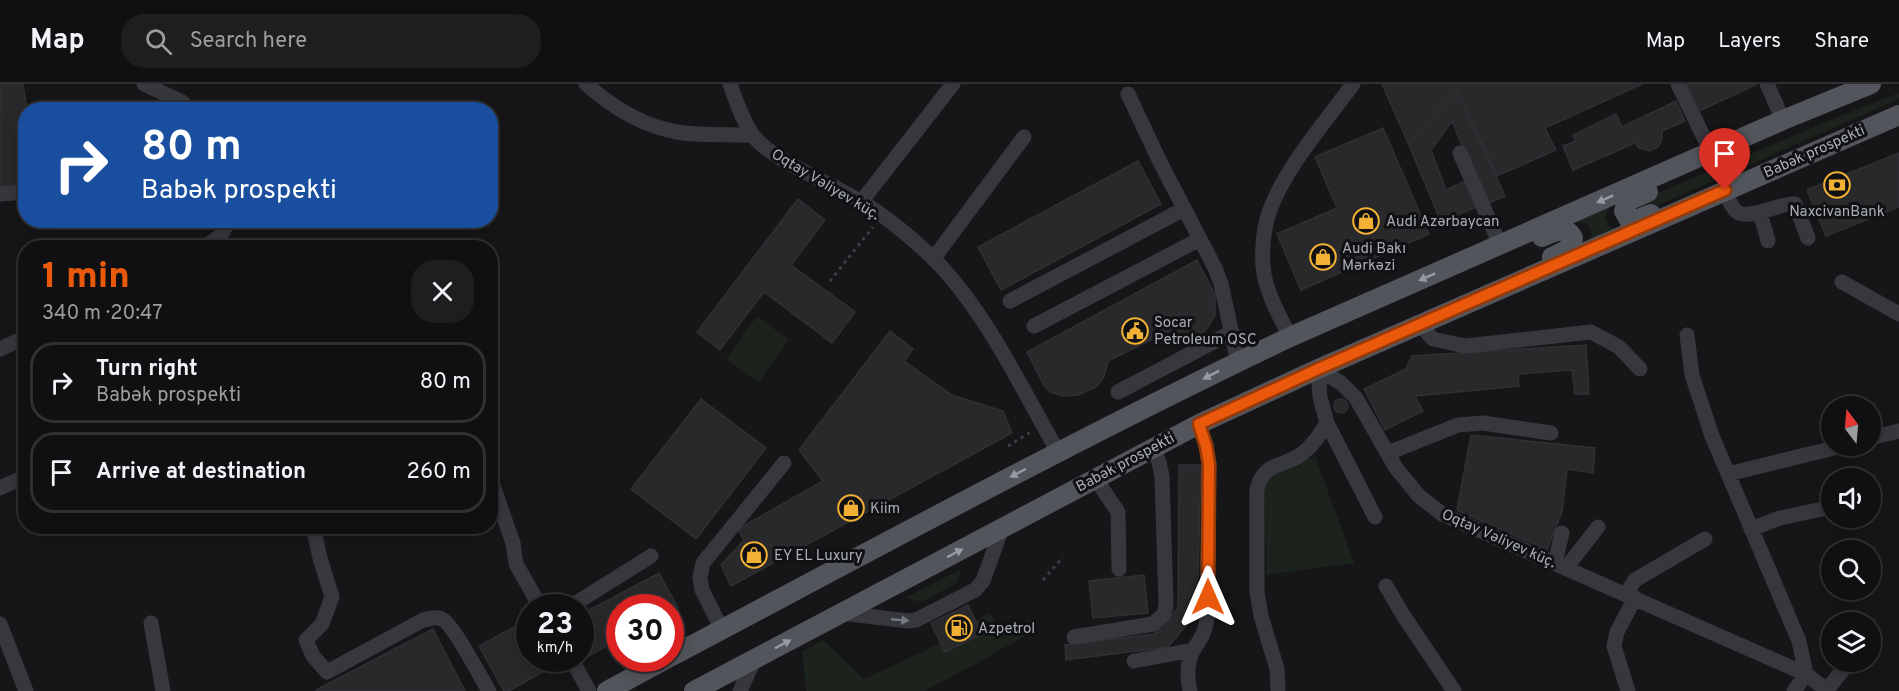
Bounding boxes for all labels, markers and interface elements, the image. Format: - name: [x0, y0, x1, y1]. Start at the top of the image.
- search box: [121, 14, 541, 68]
- text: Map: [30, 23, 85, 59]
- icon: search: [142, 25, 175, 58]
- text: Search here: [190, 28, 307, 55]
- text: Map: [1646, 28, 1685, 55]
- text: Layers: [1718, 28, 1781, 55]
- text: Share: [1814, 28, 1869, 55]
- text: 80 m: [141, 122, 242, 175]
- street label: Babək prospekti: [1761, 122, 1868, 183]
- icon: right: [42, 126, 120, 204]
- pin: [1699, 128, 1750, 190]
- icon: arrive: [1708, 137, 1741, 170]
- street label: Oqtay Vəliyev küç.: [768, 145, 883, 225]
- bank icon: NaxcivanBank: [1822, 170, 1852, 200]
- text: Babək prospekti: [141, 174, 337, 208]
- one-way arrow: [1597, 194, 1614, 203]
- place label: NaxcivanBank: [1789, 203, 1885, 222]
- shop icon: Audi Azərbaycan: [1351, 206, 1381, 236]
- place label: Audi Azərbaycan: [1386, 213, 1499, 232]
- place label: Audi Bakı Mərkəzi: [1342, 240, 1406, 276]
- shop icon: Audi Bakı Mərkəzi: [1308, 242, 1338, 272]
- text: 1 min: [42, 255, 130, 301]
- button: close: [411, 260, 474, 323]
- one-way arrow: [1417, 272, 1435, 282]
- text: 340 m · 20:47: [42, 301, 163, 327]
- place label: Socar Petroleum QSC: [1154, 314, 1257, 350]
- public building icon: Socar Petroleum QSC: [1120, 316, 1150, 346]
- text: Turn right: [96, 356, 198, 383]
- icon: right: [45, 366, 78, 399]
- text: 80 m: [420, 369, 471, 396]
- one-way arrow: [1202, 370, 1220, 380]
- text: Babək prospekti: [96, 383, 241, 409]
- north arrow: [1821, 396, 1881, 456]
- map controls: [1821, 396, 1881, 672]
- street label: Babək prospekti: [1073, 429, 1178, 497]
- icon: arrive: [45, 456, 78, 489]
- text: Arrive at destination: [96, 459, 306, 486]
- text: 260 m: [406, 459, 471, 486]
- one-way arrow: [1010, 468, 1027, 478]
- button: sound: [1821, 468, 1881, 528]
- shop icon: Kiim: [836, 493, 866, 523]
- place label: Kiim: [870, 500, 900, 519]
- street label: Oqtay Vəliyev küç.: [1438, 506, 1559, 573]
- shop icon: EY EL Luxury: [739, 540, 769, 570]
- button: search: [1821, 540, 1881, 600]
- place label: EY EL Luxury: [774, 547, 863, 566]
- one-way arrow: [947, 548, 964, 558]
- position arrow: [1176, 565, 1240, 629]
- speed limit sign: 30: [606, 594, 684, 672]
- text: 23: [537, 607, 573, 644]
- button: layers: [1821, 612, 1881, 672]
- fuel station icon: Azpetrol: [944, 613, 974, 643]
- one-way arrow: [890, 615, 909, 625]
- place label: Azpetrol: [978, 620, 1035, 639]
- text: km/h: [537, 639, 573, 658]
- one-way arrow: [775, 639, 792, 649]

